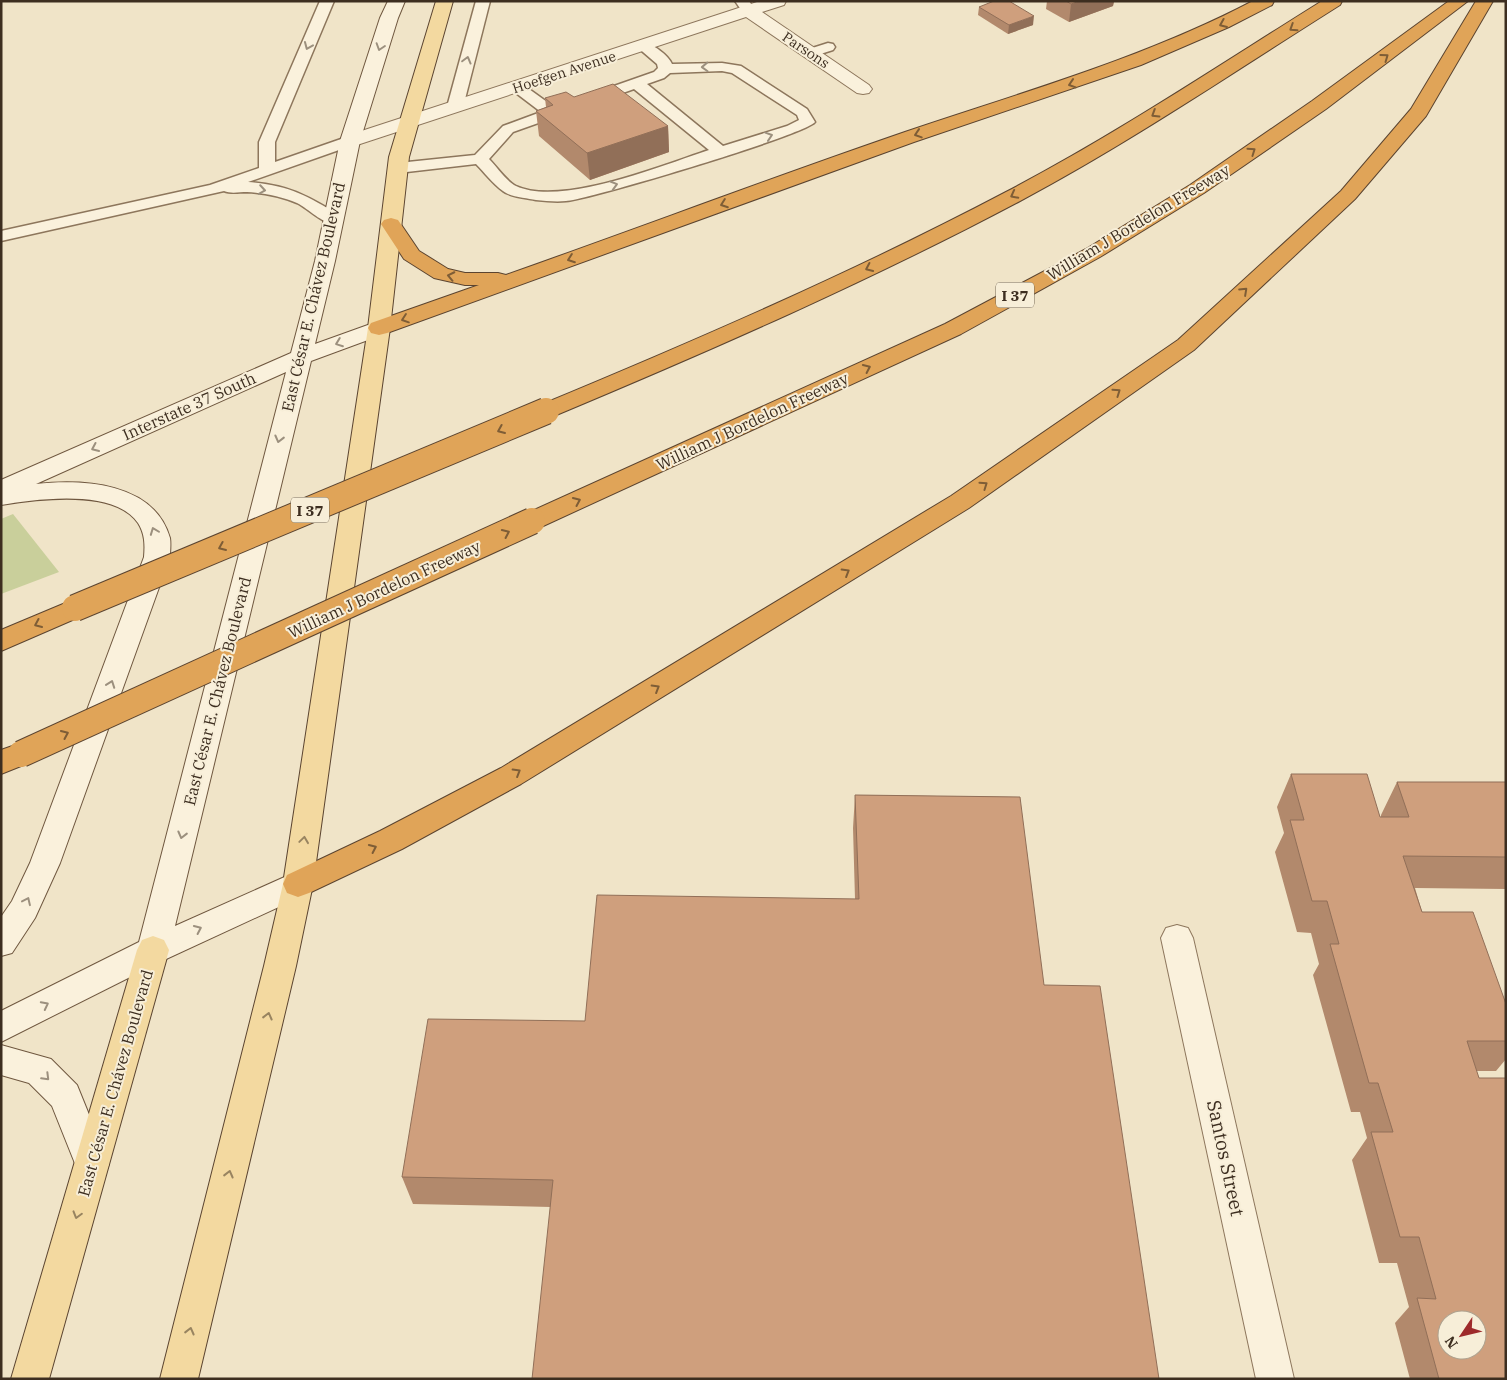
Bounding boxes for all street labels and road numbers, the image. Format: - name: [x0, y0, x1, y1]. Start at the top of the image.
- street label: Parsons: [779, 28, 833, 72]
- street label: Hoefgen Avenue: [510, 47, 618, 97]
- street label: William J Bordelon Freeway: [1043, 159, 1233, 285]
- street label: East César E. Chávez Boulevard: [277, 180, 349, 414]
- road number: I 37: [996, 282, 1034, 308]
- street label: William J Bordelon Freeway: [653, 367, 852, 474]
- street label: Interstate 37 South: [119, 368, 259, 444]
- road number: I 37: [291, 498, 329, 522]
- street label: William J Bordelon Freeway: [285, 535, 484, 642]
- street label: East César E. Chávez Boulevard: [179, 574, 255, 807]
- street label: East César E. Chávez Boulevard: [73, 967, 157, 1199]
- street label: Santos Street: [1202, 1098, 1250, 1219]

